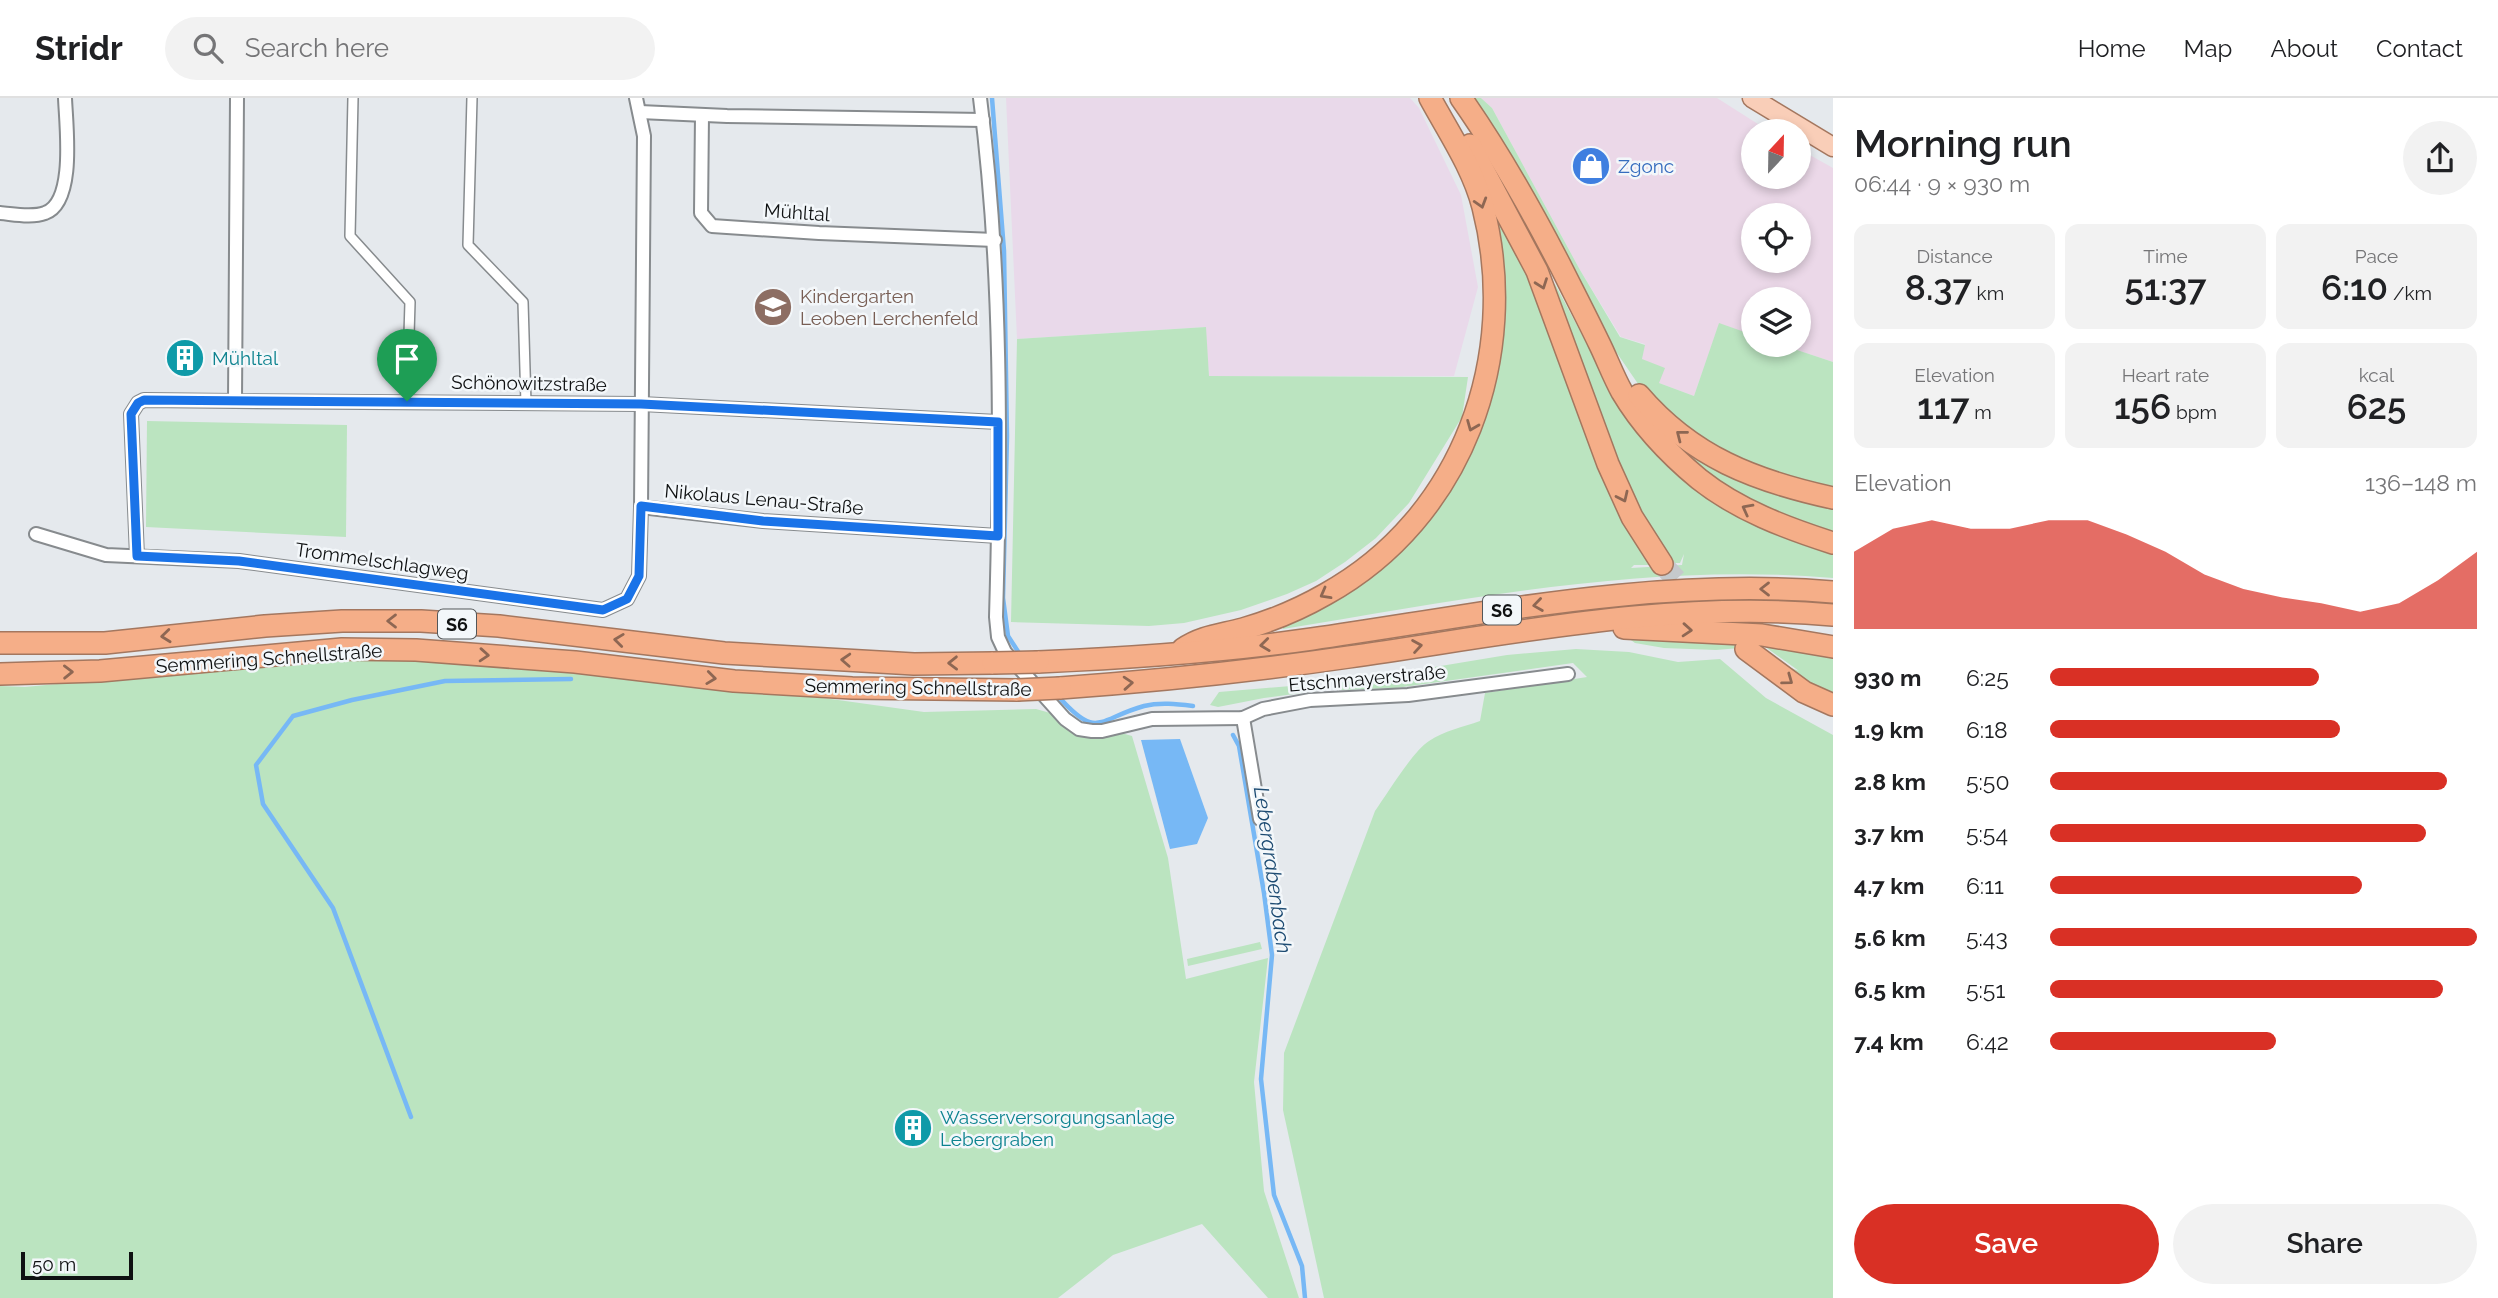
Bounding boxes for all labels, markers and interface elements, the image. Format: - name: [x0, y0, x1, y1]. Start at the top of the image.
- search box: [165, 17, 655, 80]
- text: Stridr: [35, 29, 123, 68]
- icon: search: [189, 29, 227, 67]
- text: Search here: [245, 33, 389, 63]
- text: Home: [2078, 34, 2146, 63]
- text: Map: [2184, 34, 2232, 63]
- text: About: [2270, 34, 2338, 63]
- text: Contact: [2376, 34, 2463, 63]
- north arrow: [1741, 119, 1811, 189]
- map controls: [1741, 119, 1811, 357]
- text: Morning run: [1854, 121, 2072, 166]
- button: share: [2403, 121, 2477, 195]
- shop icon: Zgonc: [1570, 145, 1612, 187]
- place label: Zgonc: [1618, 155, 1674, 177]
- text: 06:44 · 9 × 930 m: [1854, 170, 2030, 197]
- one-way arrow: [1473, 196, 1487, 209]
- street label: Mühltal: [763, 199, 832, 225]
- button: locate: [1741, 203, 1811, 273]
- text: Distance: [1916, 245, 1993, 267]
- text: Time: [2143, 245, 2188, 267]
- text: Pace: [2355, 245, 2398, 267]
- text: 8.37: [1905, 267, 1972, 308]
- text: 51:37: [2125, 267, 2206, 308]
- text: 6:10: [2321, 267, 2388, 308]
- one-way arrow: [1534, 278, 1548, 290]
- text: km: [1972, 282, 2004, 304]
- text: /km: [2388, 282, 2432, 304]
- place label: Kindergarten Leoben Lerchenfeld: [800, 285, 978, 329]
- school or university icon: Kindergarten Leoben Lerchenfeld: [752, 286, 794, 328]
- button: layers: [1741, 287, 1811, 357]
- pin: [377, 329, 437, 401]
- building icon: Mühltal: [164, 337, 206, 379]
- icon: arrive: [388, 340, 426, 378]
- place label: Mühltal: [212, 347, 279, 369]
- text: Elevation: [1914, 364, 1995, 386]
- text: Heart rate: [2122, 364, 2209, 386]
- text: kcal: [2359, 364, 2394, 386]
- street label: Schönowitzstraße: [451, 371, 607, 395]
- text: 117: [1917, 386, 1969, 427]
- text: 156: [2114, 386, 2171, 427]
- text: 625: [2347, 386, 2406, 427]
- text: m: [1969, 401, 1992, 423]
- text: bpm: [2171, 401, 2217, 423]
- one-way arrow: [1466, 419, 1480, 431]
- one-way arrow: [1676, 431, 1688, 444]
- text: Elevation: [1854, 469, 1952, 496]
- text: 136–148 m: [2365, 469, 2477, 496]
- street label: Nikolaus Lenau-Straße: [664, 479, 864, 519]
- one-way arrow: [1615, 490, 1629, 502]
- one-way arrow: [1742, 504, 1754, 517]
- street label: Trommelschlagweg: [294, 538, 470, 584]
- one-way arrow: [1759, 581, 1770, 597]
- one-way arrow: [1320, 586, 1333, 599]
- road number: S6: [1483, 596, 1521, 624]
- one-way arrow: [1532, 597, 1544, 612]
- road number: S6: [438, 610, 476, 638]
- one-way arrow: [387, 613, 397, 629]
- one-way arrow: [1681, 622, 1692, 637]
- one-way arrow: [160, 629, 171, 644]
- one-way arrow: [613, 633, 625, 648]
- one-way arrow: [1259, 637, 1271, 652]
- street label: Semmering Schnellstraße: [155, 639, 383, 677]
- one-way arrow: [1411, 639, 1423, 654]
- one-way arrow: [479, 647, 490, 662]
- one-way arrow: [840, 652, 851, 667]
- one-way arrow: [948, 655, 958, 671]
- street label: Etschmayerstraße: [1287, 660, 1447, 696]
- one-way arrow: [63, 664, 74, 680]
- text: 930 m: [1854, 664, 1921, 691]
- text: 6:25: [1966, 664, 2009, 691]
- one-way arrow: [705, 671, 717, 686]
- one-way arrow: [1780, 672, 1793, 684]
- street label: Semmering Schnellstraße: [804, 674, 1032, 700]
- one-way arrow: [1123, 676, 1134, 691]
- text: 1.9 km: [1854, 716, 1924, 743]
- text: 6:18: [1966, 716, 2008, 743]
- text: 2.8 km: [1854, 768, 1926, 795]
- text: 5:50: [1966, 768, 2009, 795]
- water label: Lebergrabenbach: [1249, 785, 1297, 955]
- text: 3.7 km: [1854, 820, 1924, 847]
- text: 5:54: [1966, 820, 2008, 847]
- text: 4.7 km: [1854, 872, 1925, 899]
- text: 6:11: [1966, 872, 2004, 899]
- text: 5.6 km: [1854, 924, 1926, 951]
- text: 5:43: [1966, 924, 2008, 951]
- text: 6.5 km: [1854, 976, 1926, 1003]
- text: 5:51: [1966, 976, 2005, 1003]
- text: 7.4 km: [1854, 1028, 1924, 1055]
- text: 6:42: [1966, 1028, 2009, 1055]
- place label: Wasserversorgungsanlage Lebergraben: [940, 1106, 1175, 1150]
- building icon: Wasserversorgungsanlage Lebergraben: [892, 1107, 934, 1149]
- button: Save: [1854, 1204, 2159, 1284]
- button: Share: [2173, 1204, 2477, 1284]
- scale bar: [21, 1249, 133, 1281]
- text: 50 m: [32, 1253, 76, 1275]

